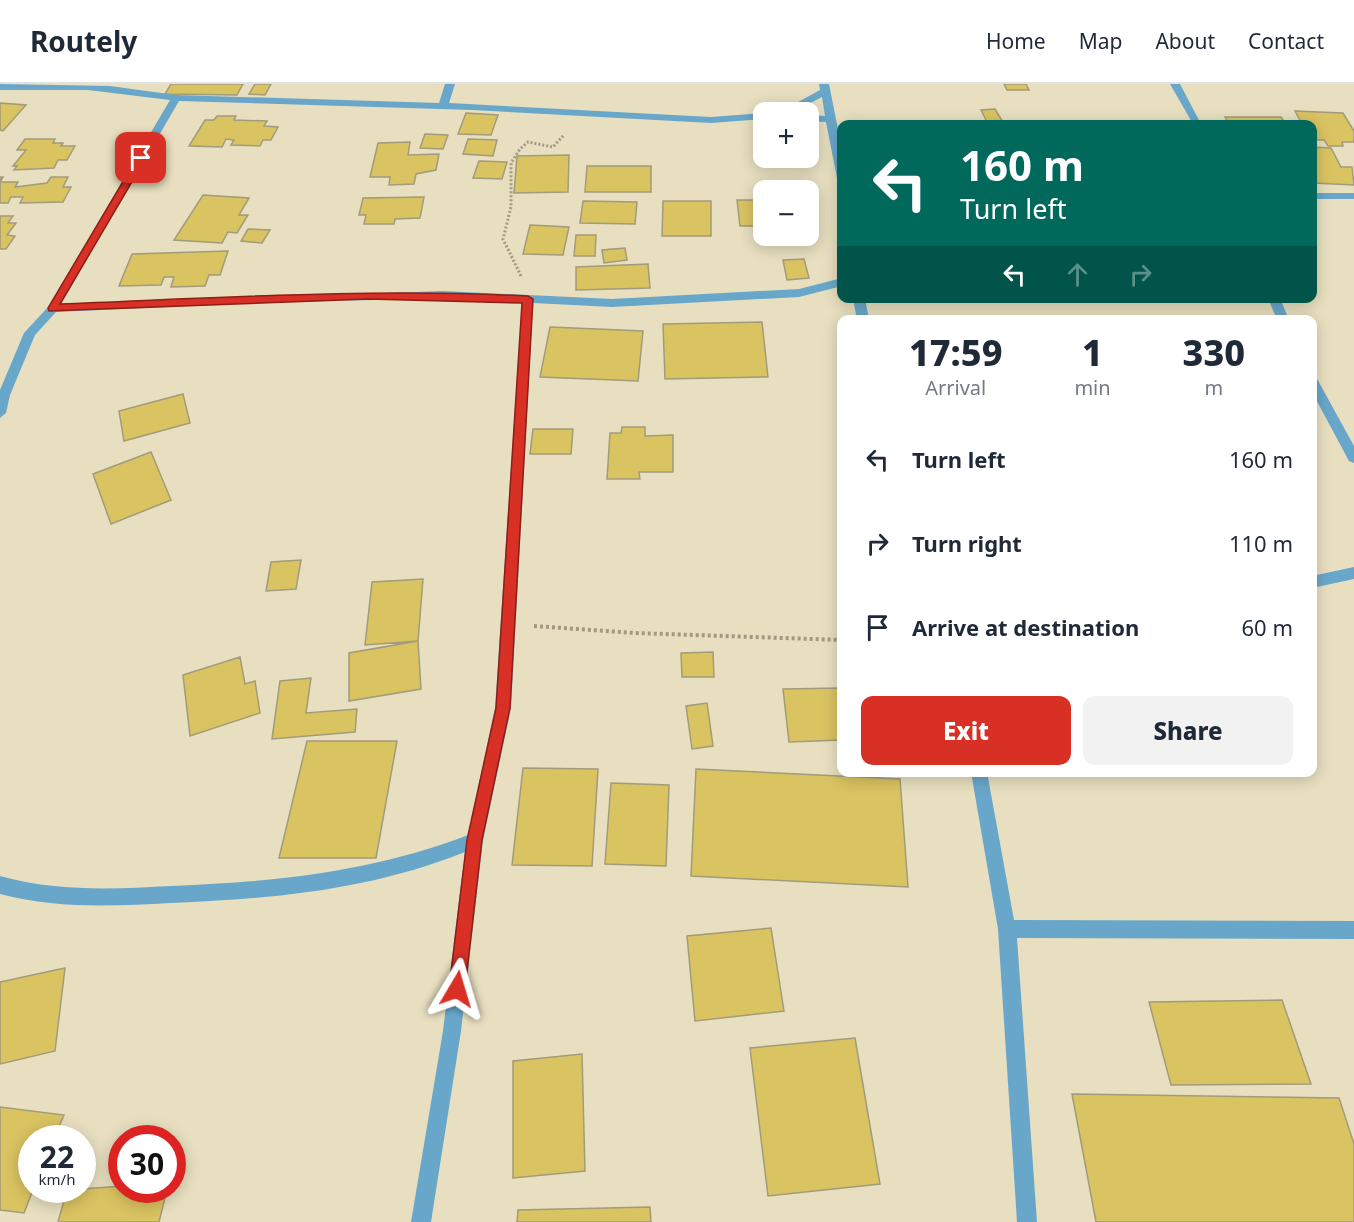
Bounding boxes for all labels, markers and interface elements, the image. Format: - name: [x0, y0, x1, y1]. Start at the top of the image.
- text: Routely: [30, 22, 137, 60]
- text: Home: [986, 27, 1046, 55]
- text: Map: [1079, 27, 1122, 55]
- text: About: [1155, 27, 1215, 55]
- text: Contact: [1248, 27, 1324, 55]
- map controls: [753, 102, 819, 246]
- button: +: [753, 102, 819, 168]
- pin: [115, 132, 166, 183]
- text: 160 m: [960, 136, 1084, 193]
- icon: arrive: [124, 141, 157, 174]
- icon: left: [861, 144, 939, 222]
- button: −: [753, 180, 819, 246]
- text: Turn left: [960, 190, 1066, 227]
- icon: left: [998, 258, 1031, 291]
- icon: ahead: [1061, 258, 1094, 291]
- icon: right: [1124, 258, 1157, 291]
- text: 17:59: [909, 328, 1002, 377]
- text: 1: [1082, 328, 1103, 377]
- text: 330: [1183, 328, 1245, 377]
- text: Arrival: [925, 374, 986, 401]
- text: min: [1074, 374, 1111, 401]
- text: m: [1204, 374, 1223, 401]
- icon: left: [861, 443, 894, 476]
- text: Turn left: [912, 444, 1006, 474]
- text: 160 m: [1229, 444, 1293, 474]
- icon: right: [861, 527, 894, 560]
- text: Turn right: [912, 528, 1022, 558]
- text: 110 m: [1229, 528, 1293, 558]
- icon: arrive: [861, 611, 894, 644]
- text: Arrive at destination: [912, 612, 1139, 642]
- text: 60 m: [1242, 612, 1293, 642]
- button: Exit: [861, 696, 1071, 765]
- button: Share: [1083, 696, 1293, 765]
- position arrow: [425, 957, 489, 1021]
- speed limit sign: 30: [108, 1125, 186, 1203]
- text: 22: [40, 1136, 74, 1177]
- text: km/h: [39, 1169, 75, 1189]

